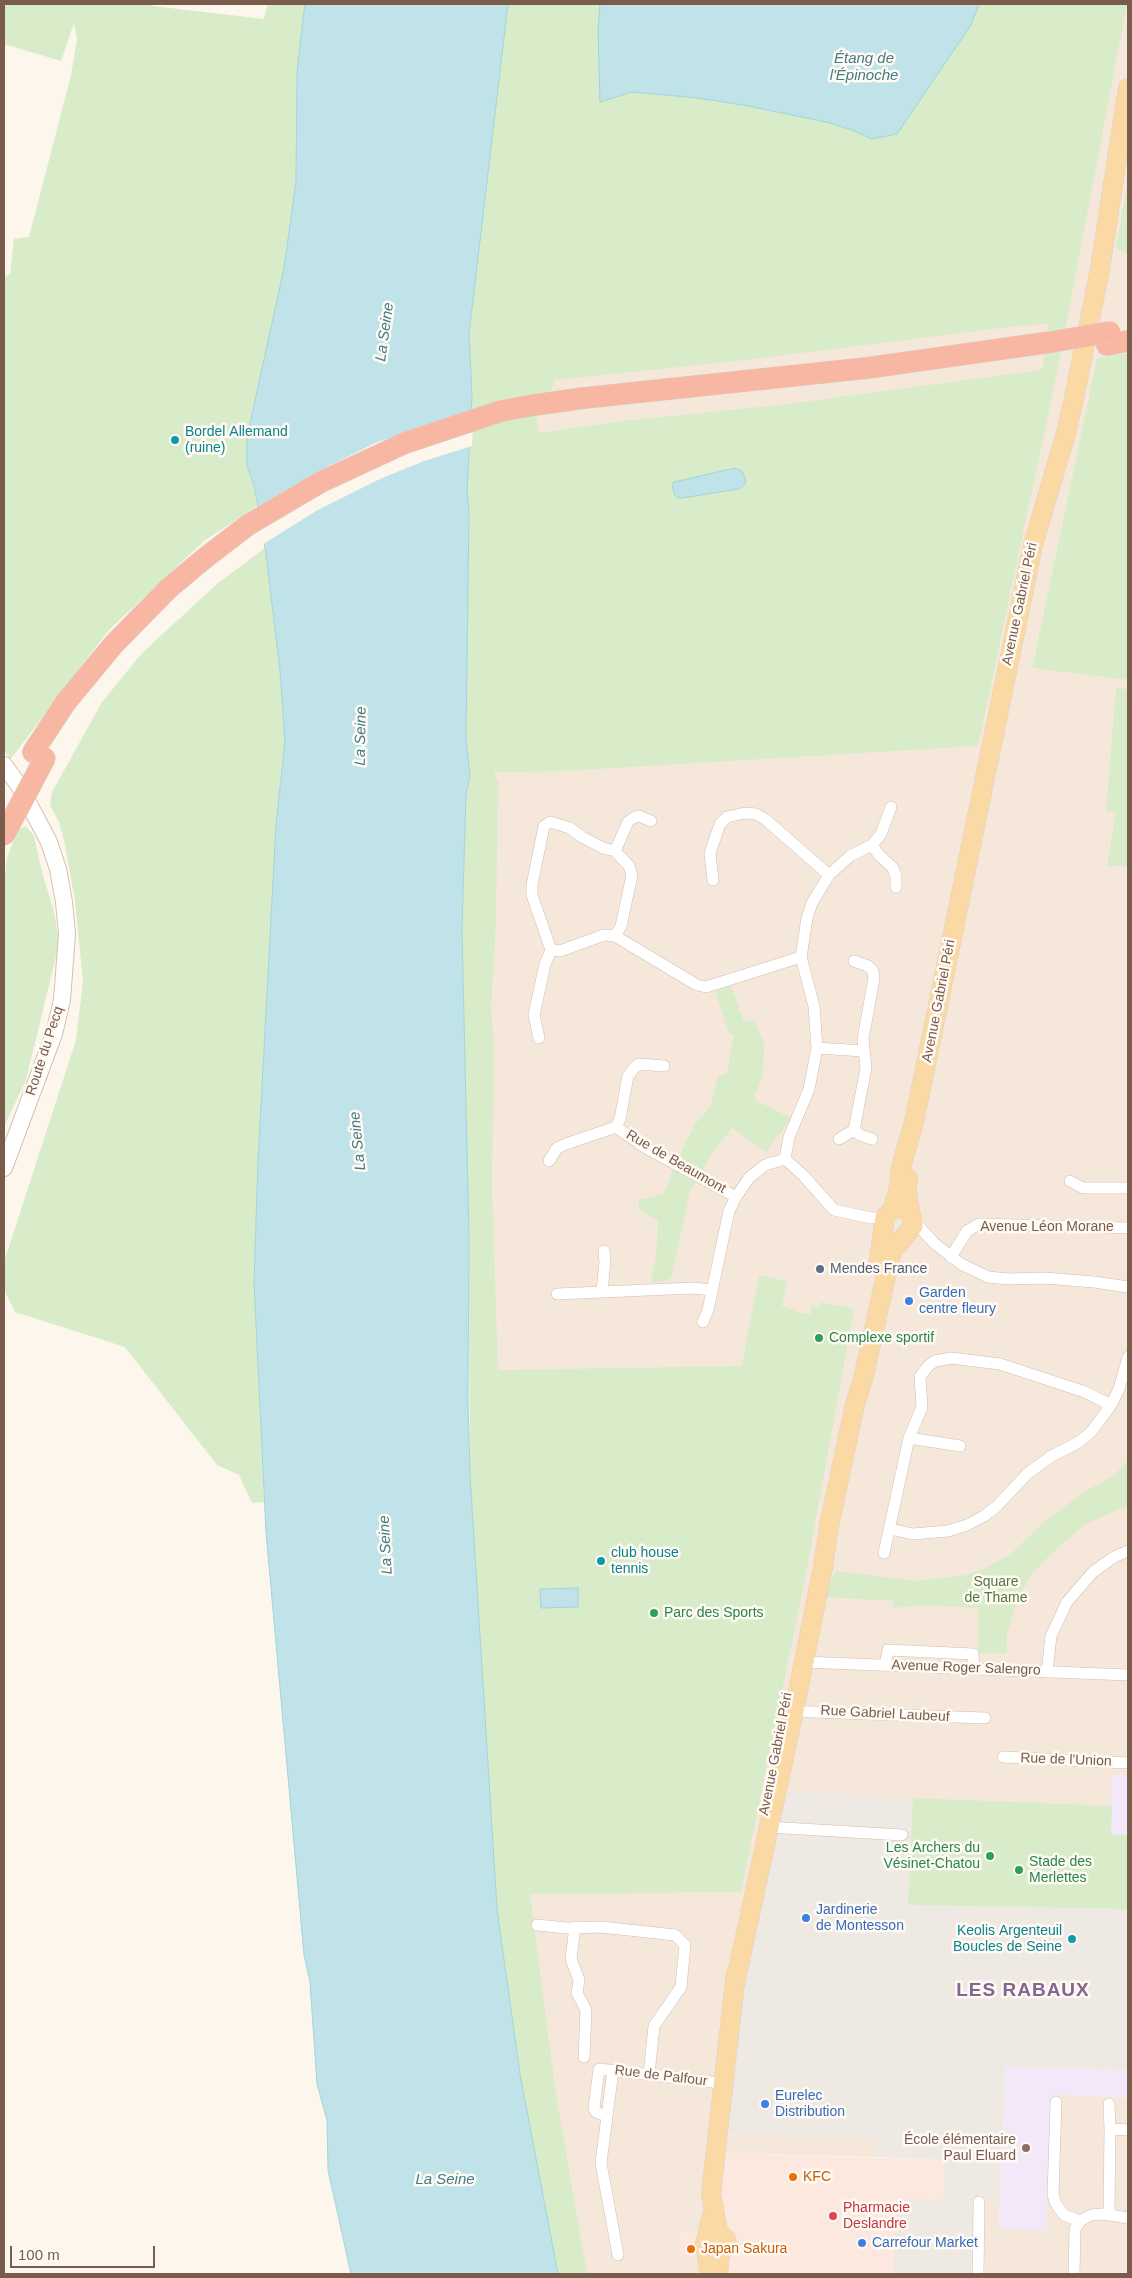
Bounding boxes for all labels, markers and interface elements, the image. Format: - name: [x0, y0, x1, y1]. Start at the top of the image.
- water label: Étang de l'Épinoche: [830, 50, 898, 85]
- water label: La Seine: [372, 301, 398, 363]
- place label: Bordel Allemand (ruine): [185, 424, 288, 457]
- marker: Bordel Allemand (ruine): [169, 434, 181, 446]
- street label: Avenue Gabriel Péri: [999, 541, 1041, 667]
- water label: La Seine: [351, 706, 371, 766]
- street label: Avenue Gabriel Péri: [919, 938, 959, 1064]
- street label: Route du Pecq: [23, 1004, 67, 1098]
- water label: La Seine: [346, 1111, 370, 1171]
- street label: Rue de Beaumont: [623, 1127, 729, 1197]
- street label: Avenue Léon Morane: [980, 1219, 1114, 1235]
- place label: Mendes France: [830, 1261, 927, 1277]
- marker: Mendes France: [814, 1263, 826, 1275]
- place label: Garden centre fleury: [919, 1285, 996, 1318]
- marker: Garden centre fleury: [903, 1295, 915, 1307]
- place label: Complexe sportif: [829, 1330, 934, 1346]
- marker: Complexe sportif: [813, 1332, 825, 1344]
- water label: La Seine: [375, 1515, 397, 1575]
- place label: club house tennis: [611, 1545, 679, 1578]
- marker: club house tennis: [595, 1555, 607, 1567]
- park label: Square de Thame: [964, 1574, 1028, 1606]
- place label: Parc des Sports: [664, 1605, 764, 1621]
- marker: Parc des Sports: [648, 1607, 660, 1619]
- street label: Avenue Roger Salengro: [891, 1657, 1041, 1679]
- street label: Avenue Gabriel Péri: [756, 1691, 796, 1817]
- street label: Rue Gabriel Laubeuf: [820, 1702, 950, 1726]
- street label: Rue de l'Union: [1020, 1750, 1112, 1770]
- place label: Les Archers du Vésinet-Chatou: [883, 1840, 980, 1872]
- marker: Les Archers du Vésinet-Chatou: [984, 1850, 996, 1862]
- place label: Stade des Merlettes: [1029, 1854, 1092, 1886]
- marker: Stade des Merlettes: [1013, 1864, 1025, 1876]
- place label: Jardinerie de Montesson: [816, 1902, 904, 1934]
- marker: Jardinerie de Montesson: [800, 1912, 812, 1924]
- place label: Keolis Argenteuil Boucles de Seine: [953, 1923, 1062, 1955]
- marker: Keolis Argenteuil Boucles de Seine: [1066, 1933, 1078, 1945]
- district label: LES RABAUX: [955, 1980, 1091, 2002]
- street label: Rue de Palfour: [614, 2062, 708, 2090]
- place label: Eurelec Distribution: [775, 2088, 845, 2120]
- marker: Eurelec Distribution: [759, 2098, 771, 2110]
- place label: École élémentaire Paul Eluard: [904, 2132, 1016, 2164]
- marker: École élémentaire Paul Eluard: [1020, 2142, 1032, 2154]
- place label: KFC: [803, 2169, 831, 2185]
- water label: La Seine: [415, 2171, 475, 2189]
- marker: KFC: [787, 2171, 799, 2183]
- place label: Pharmacie Deslandre: [843, 2200, 910, 2232]
- marker: Pharmacie Deslandre: [827, 2210, 839, 2222]
- place label: Carrefour Market: [872, 2235, 978, 2251]
- scale bar: [12, 2236, 158, 2268]
- marker: Carrefour Market: [856, 2237, 868, 2249]
- place label: Japan Sakura: [701, 2241, 787, 2257]
- marker: Japan Sakura: [685, 2243, 697, 2255]
- text: 100 m: [18, 2246, 60, 2263]

